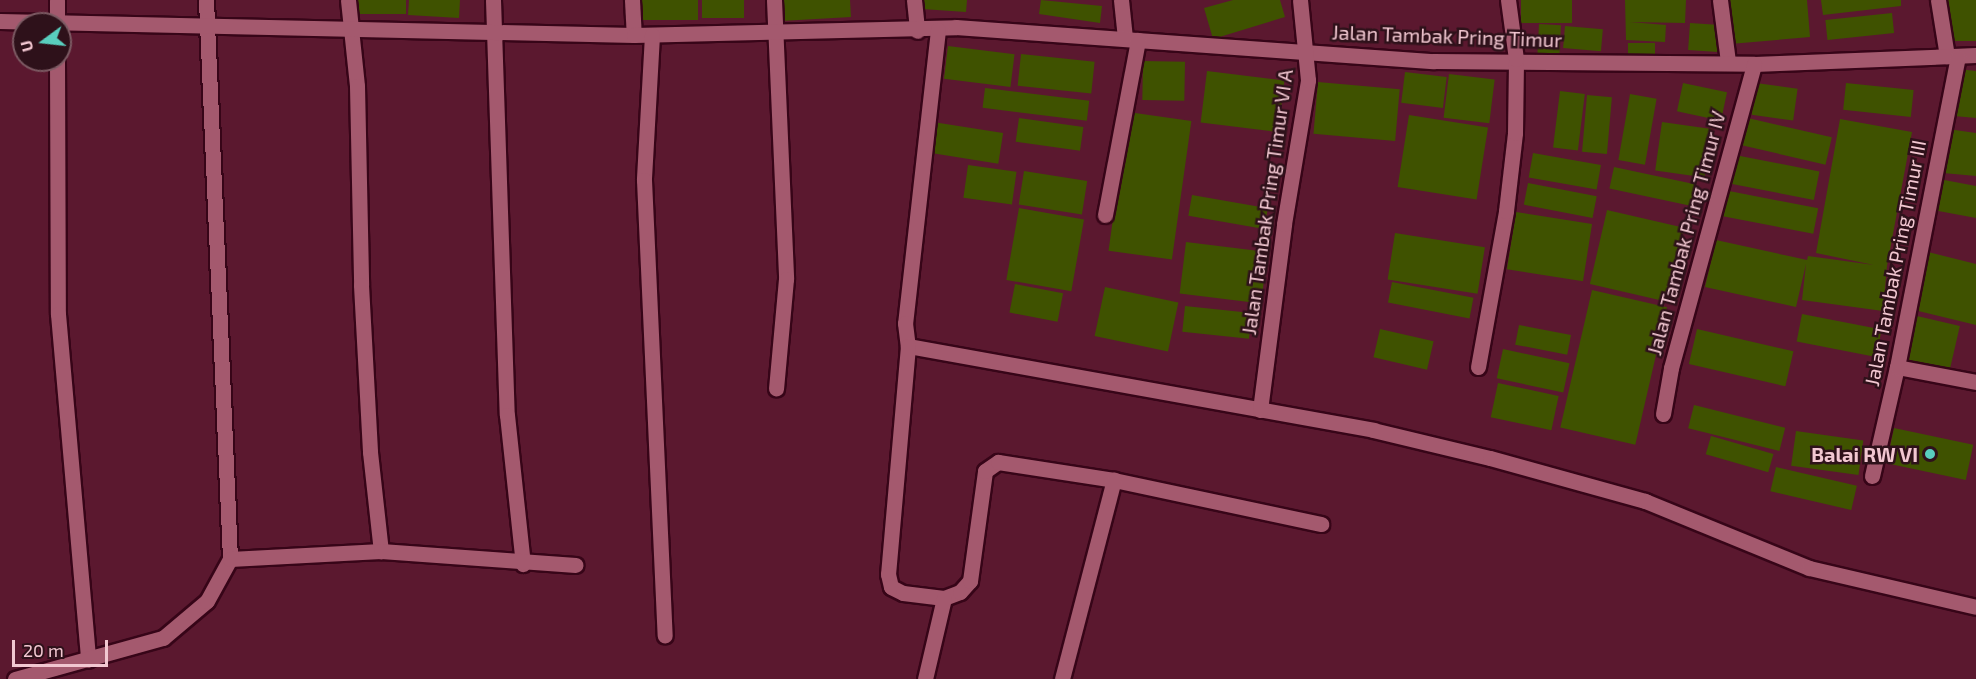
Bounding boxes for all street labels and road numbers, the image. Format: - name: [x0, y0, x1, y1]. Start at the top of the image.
- street label: Jalan Tambak Pring Timur: [1331, 20, 1563, 52]
- street label: Jalan Tambak Pring Timur VI A: [1236, 66, 1298, 338]
- street label: Jalan Tambak Pring Timur IV: [1642, 107, 1730, 359]
- street label: Jalan Tambak Pring Timur III: [1859, 137, 1931, 389]

